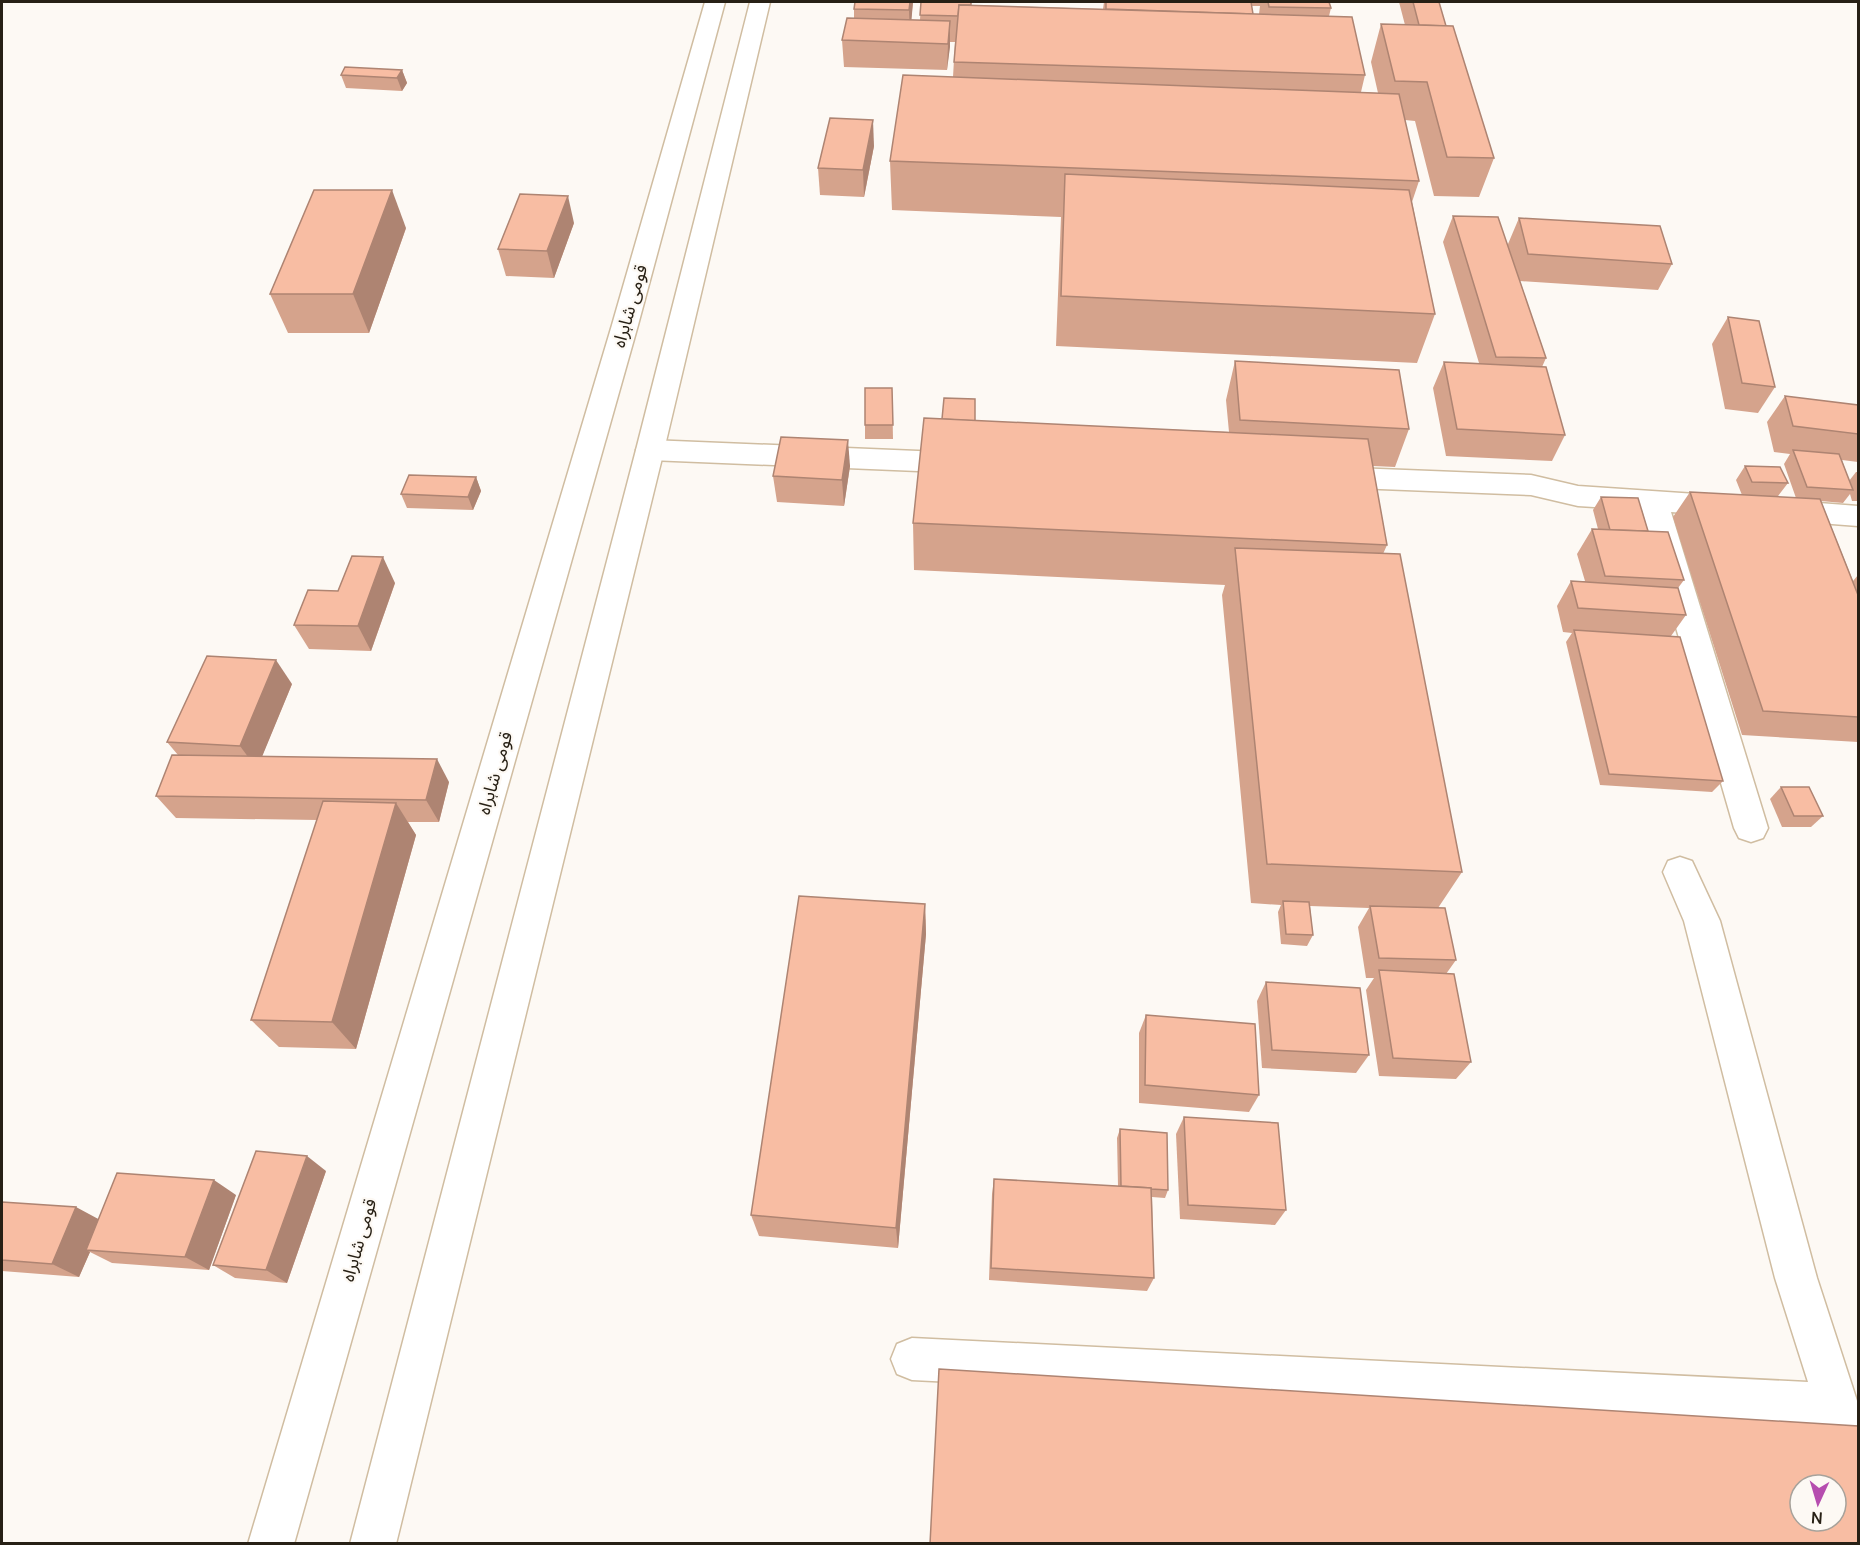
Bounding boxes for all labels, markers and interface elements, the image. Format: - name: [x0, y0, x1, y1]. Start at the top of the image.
- street label: قومی شاہراہ: [606, 261, 652, 350]
- street label: قومی شاہراہ: [471, 728, 517, 817]
- street label: قومی شاہراہ: [335, 1195, 381, 1284]
- north arrow: [1788, 1473, 1848, 1533]
- text: N: [1810, 1507, 1823, 1529]

